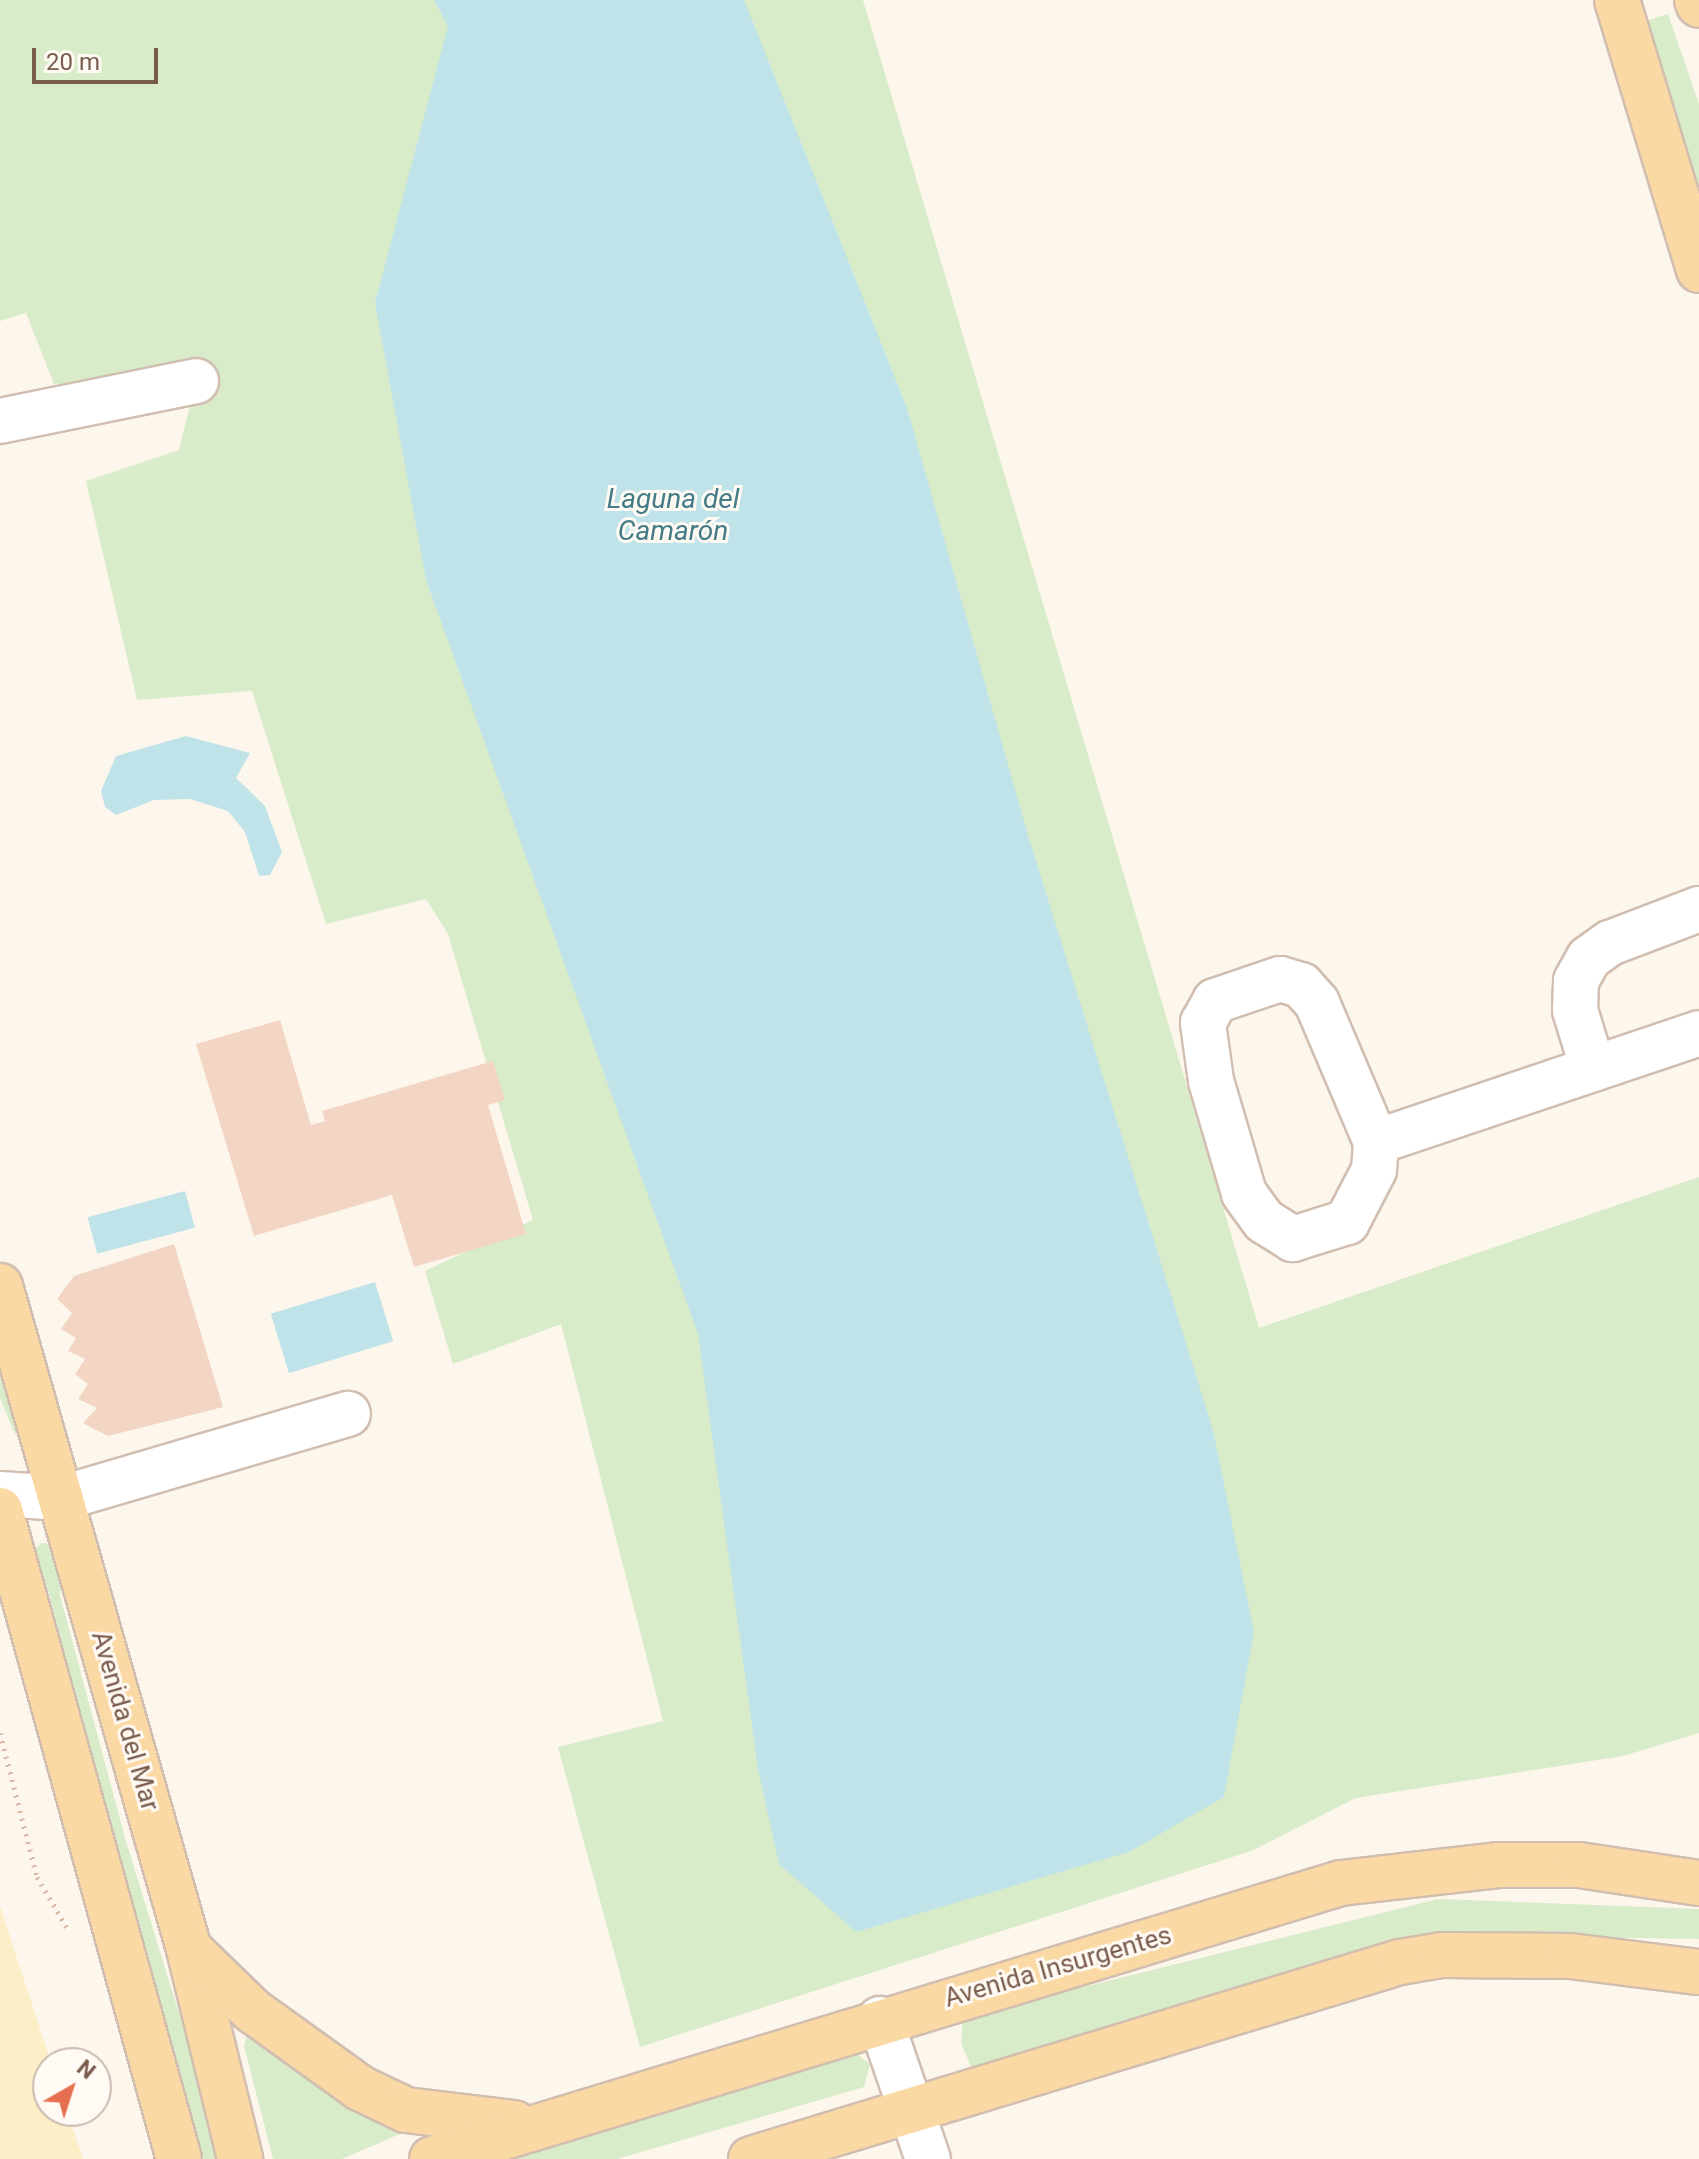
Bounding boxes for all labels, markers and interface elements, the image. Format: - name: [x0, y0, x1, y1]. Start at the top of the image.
- scale bar: [36, 32, 162, 82]
- text: 20 m: [46, 48, 100, 76]
- water label: Laguna del Camarón: [607, 482, 739, 548]
- street label: Avenida del Mar: [84, 1628, 166, 1814]
- street label: Avenida Insurgentes: [941, 1920, 1175, 2014]
- north arrow: [32, 2047, 112, 2127]
- text: N: [72, 2055, 100, 2084]

